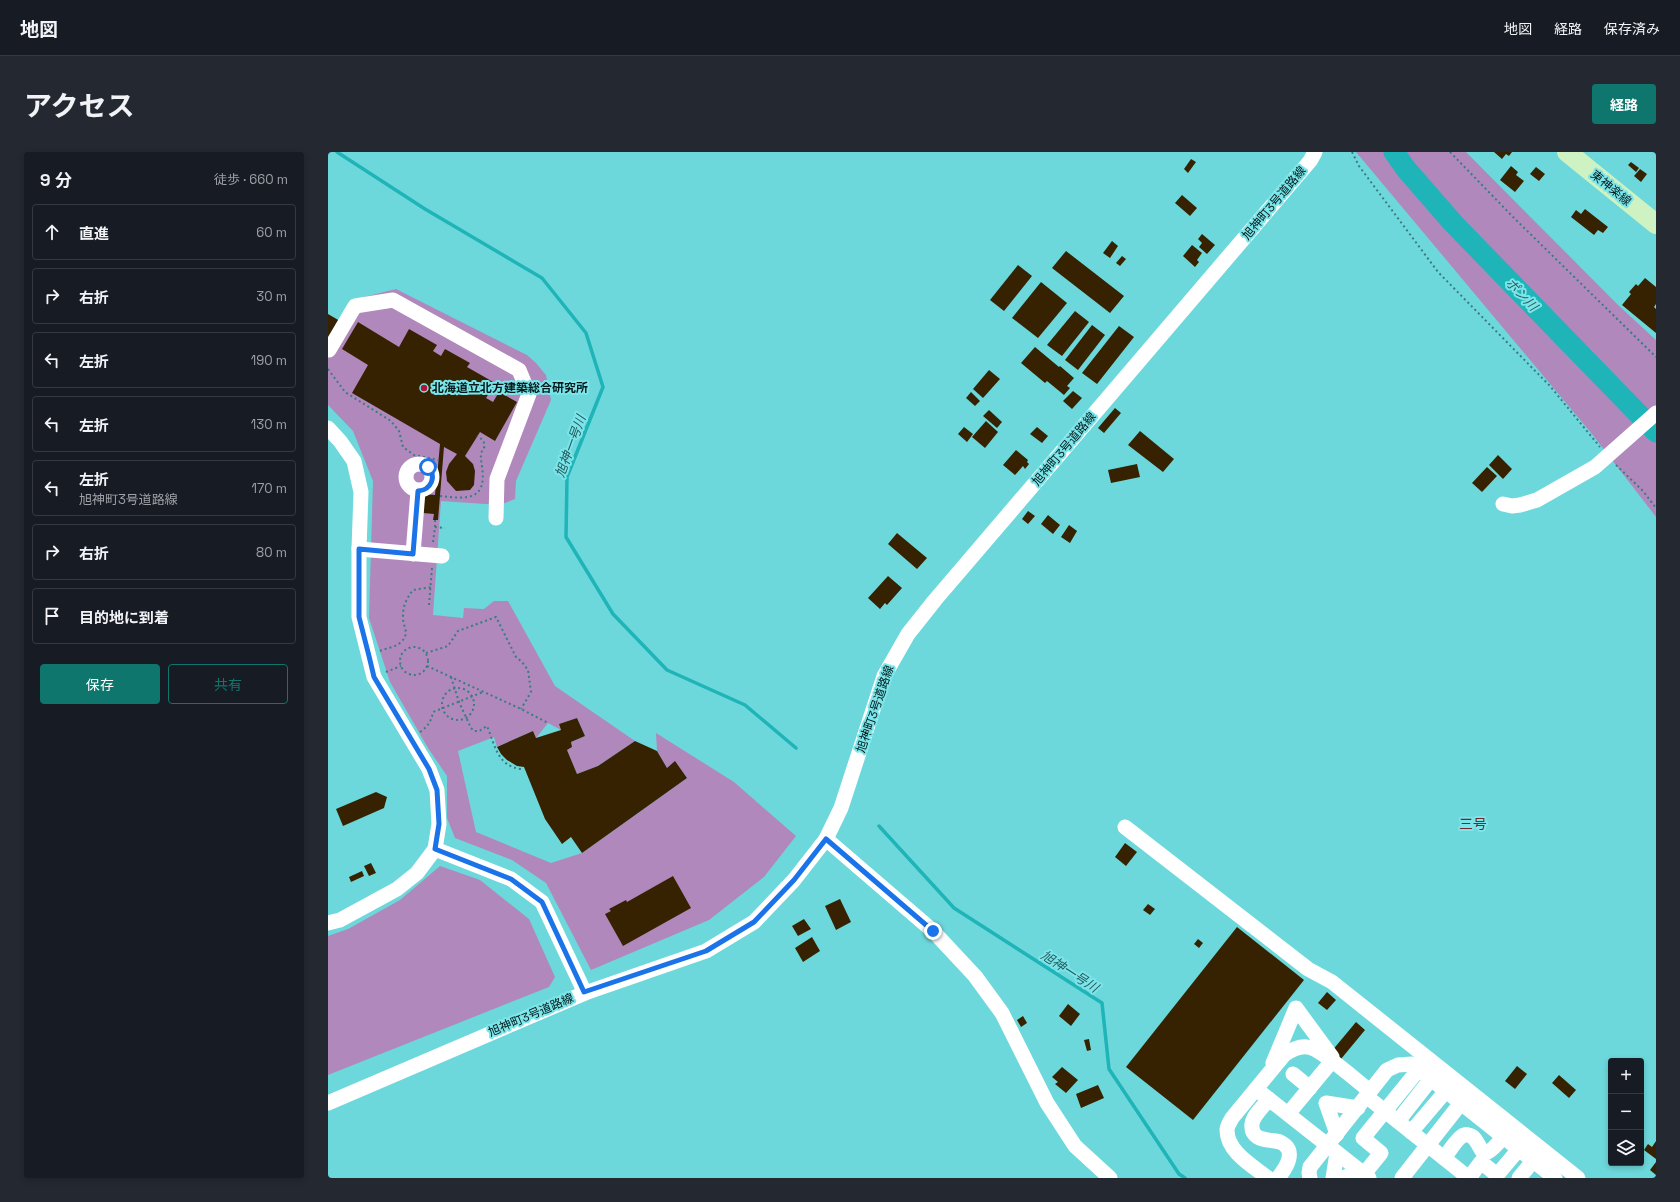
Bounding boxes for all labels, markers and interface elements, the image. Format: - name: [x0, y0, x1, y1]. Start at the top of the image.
- text: 地図: [20, 17, 58, 42]
- text: 地図: [1504, 20, 1532, 38]
- text: 経路: [1554, 20, 1582, 38]
- text: 保存済み: [1604, 20, 1660, 38]
- button: 経路: [1592, 84, 1656, 124]
- text: アクセス: [24, 88, 135, 124]
- street label: 旭神町3号道路線: [1239, 163, 1309, 243]
- street label: 東神楽線: [1587, 167, 1635, 209]
- text: 9 分: [40, 169, 72, 191]
- text: 徒歩 · 660 m: [214, 171, 288, 188]
- icon: ahead: [41, 221, 63, 243]
- text: 直進: [79, 224, 109, 243]
- text: 60 m: [256, 224, 287, 241]
- water label: ポン川: [1502, 274, 1543, 316]
- icon: right: [41, 285, 63, 307]
- text: 右折: [79, 288, 109, 307]
- text: 30 m: [256, 288, 287, 305]
- icon: left: [41, 349, 63, 371]
- text: 左折: [79, 352, 109, 371]
- text: 190 m: [251, 352, 287, 369]
- place label: 北海道立北方建築総合研究所: [432, 380, 588, 396]
- marker: 北海道立北方建築総合研究所: [419, 383, 429, 393]
- street label: 旭神町3号道路線: [1029, 409, 1099, 489]
- water label: 旭神一号川: [551, 411, 590, 480]
- icon: left: [41, 413, 63, 435]
- text: 左折: [79, 416, 109, 435]
- text: 130 m: [251, 416, 287, 433]
- route start: [419, 458, 437, 476]
- text: 左折: [79, 470, 109, 489]
- icon: left: [41, 477, 63, 499]
- text: 170 m: [251, 480, 287, 497]
- text: 旭神町3号道路線: [79, 491, 178, 508]
- icon: right: [41, 541, 63, 563]
- text: 右折: [79, 544, 109, 563]
- text: 80 m: [256, 544, 287, 561]
- icon: arrive: [41, 605, 63, 627]
- text: 目的地に到着: [79, 608, 169, 627]
- street label: 旭神町3号道路線: [853, 663, 897, 755]
- button: 保存: [40, 664, 160, 704]
- button: 共有: [168, 664, 288, 704]
- district label: 三号: [1459, 815, 1487, 833]
- route end: [924, 922, 942, 940]
- water label: 旭神一号川: [1038, 947, 1103, 997]
- street label: 旭神町3号道路線: [486, 990, 576, 1040]
- map controls: [1608, 1058, 1644, 1166]
- button: +: [1608, 1058, 1644, 1094]
- button: −: [1608, 1094, 1644, 1130]
- button: layers: [1608, 1130, 1644, 1166]

